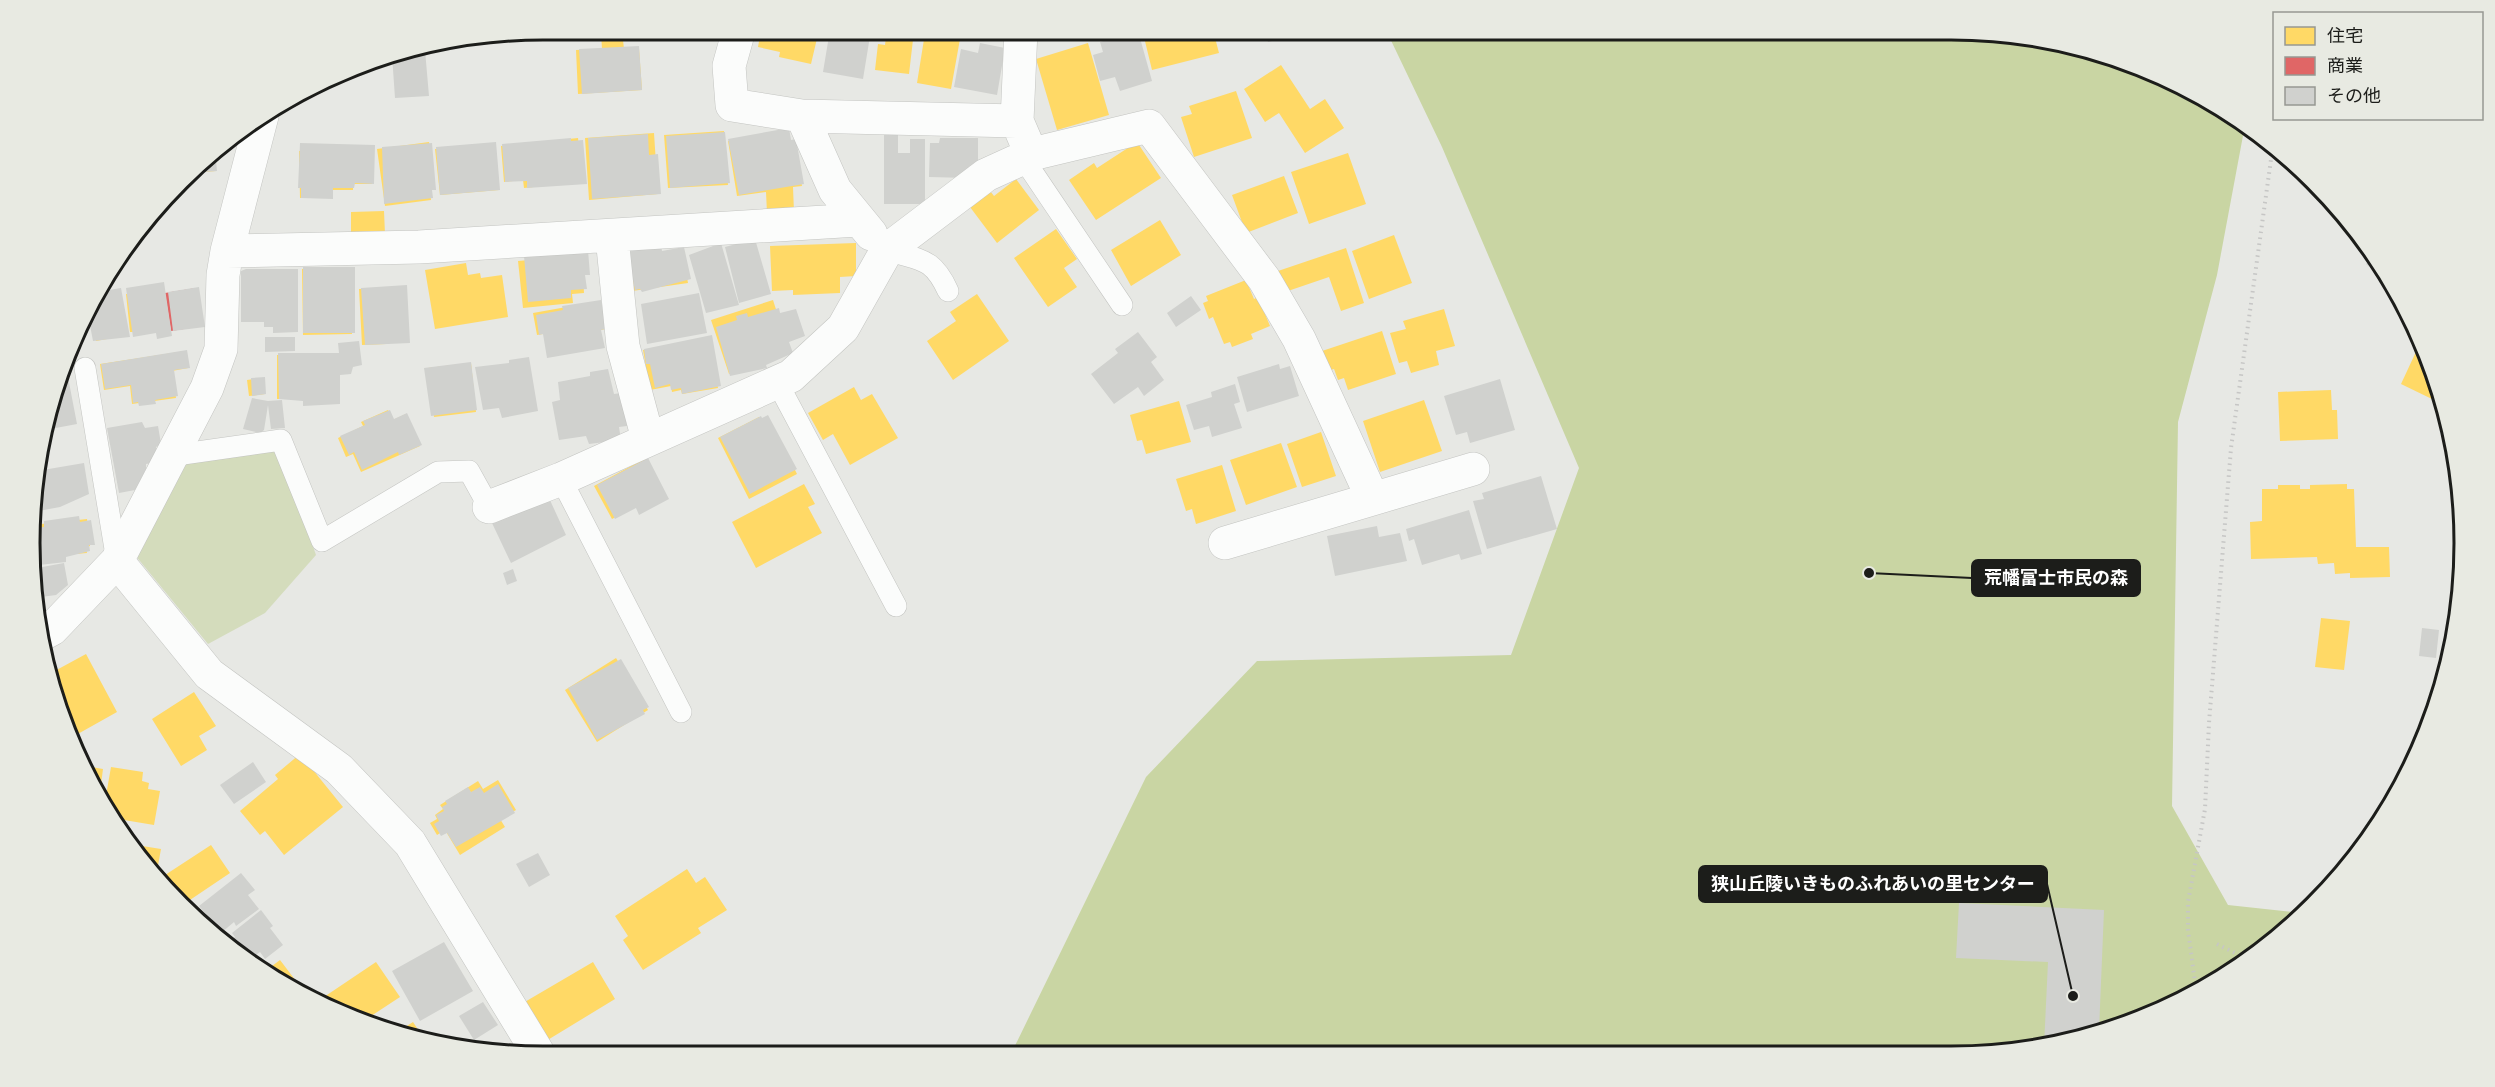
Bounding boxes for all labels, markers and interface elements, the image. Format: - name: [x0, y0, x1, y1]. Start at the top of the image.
- legend: [2273, 12, 2483, 120]
- text: 住宅: [2327, 24, 2363, 48]
- text: 商業: [2327, 54, 2363, 78]
- text: その他: [2327, 84, 2381, 108]
- callout: 荒幡富士市民の森: [1972, 560, 2140, 596]
- text: 荒幡富士市民の森: [1984, 566, 2128, 590]
- callout: 狭山丘陵いきものふれあいの里センター: [1699, 866, 2047, 902]
- text: 狭山丘陵いきものふれあいの里センター: [1711, 872, 2035, 896]

